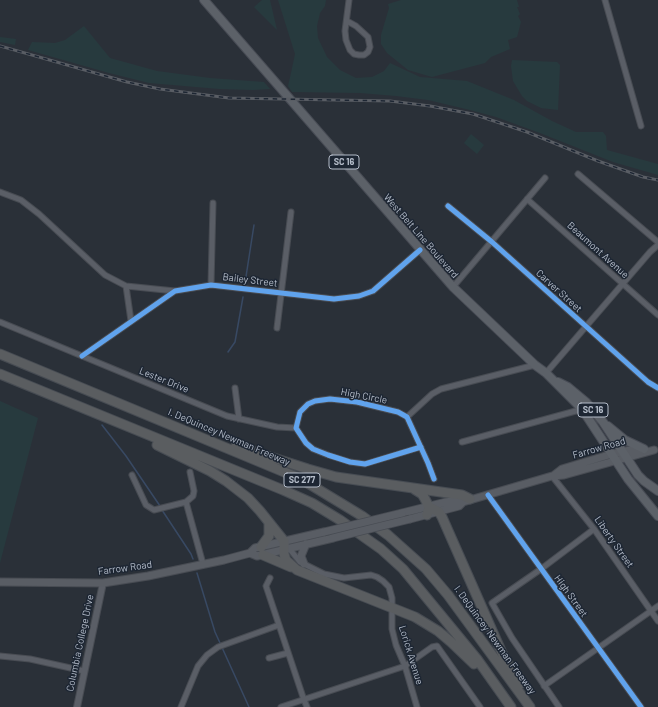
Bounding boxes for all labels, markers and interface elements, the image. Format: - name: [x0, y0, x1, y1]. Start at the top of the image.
- road number: SC 16: [329, 155, 359, 169]
- street label: West Belt Line Boulevard: [381, 191, 461, 281]
- street label: Beaumont Avenue: [565, 219, 631, 281]
- street label: Carver Street: [533, 267, 585, 315]
- street label: Bailey Street: [222, 271, 278, 289]
- street label: Lester Drive: [137, 365, 191, 395]
- street label: High Circle: [340, 386, 388, 406]
- road number: SC 16: [578, 403, 608, 417]
- street label: I. DeQuincey Newman Freeway: [166, 406, 292, 468]
- street label: Farrow Road: [571, 435, 627, 461]
- road number: SC 277: [284, 473, 320, 487]
- street label: Liberty Street: [592, 514, 636, 570]
- street label: Farrow Road: [97, 558, 153, 578]
- street label: High Street: [552, 573, 590, 619]
- street label: I. DeQuincey Newman Freeway: [452, 583, 538, 697]
- street label: Columbia College Drive: [64, 593, 96, 693]
- street label: Lorick Avenue: [396, 624, 426, 686]

